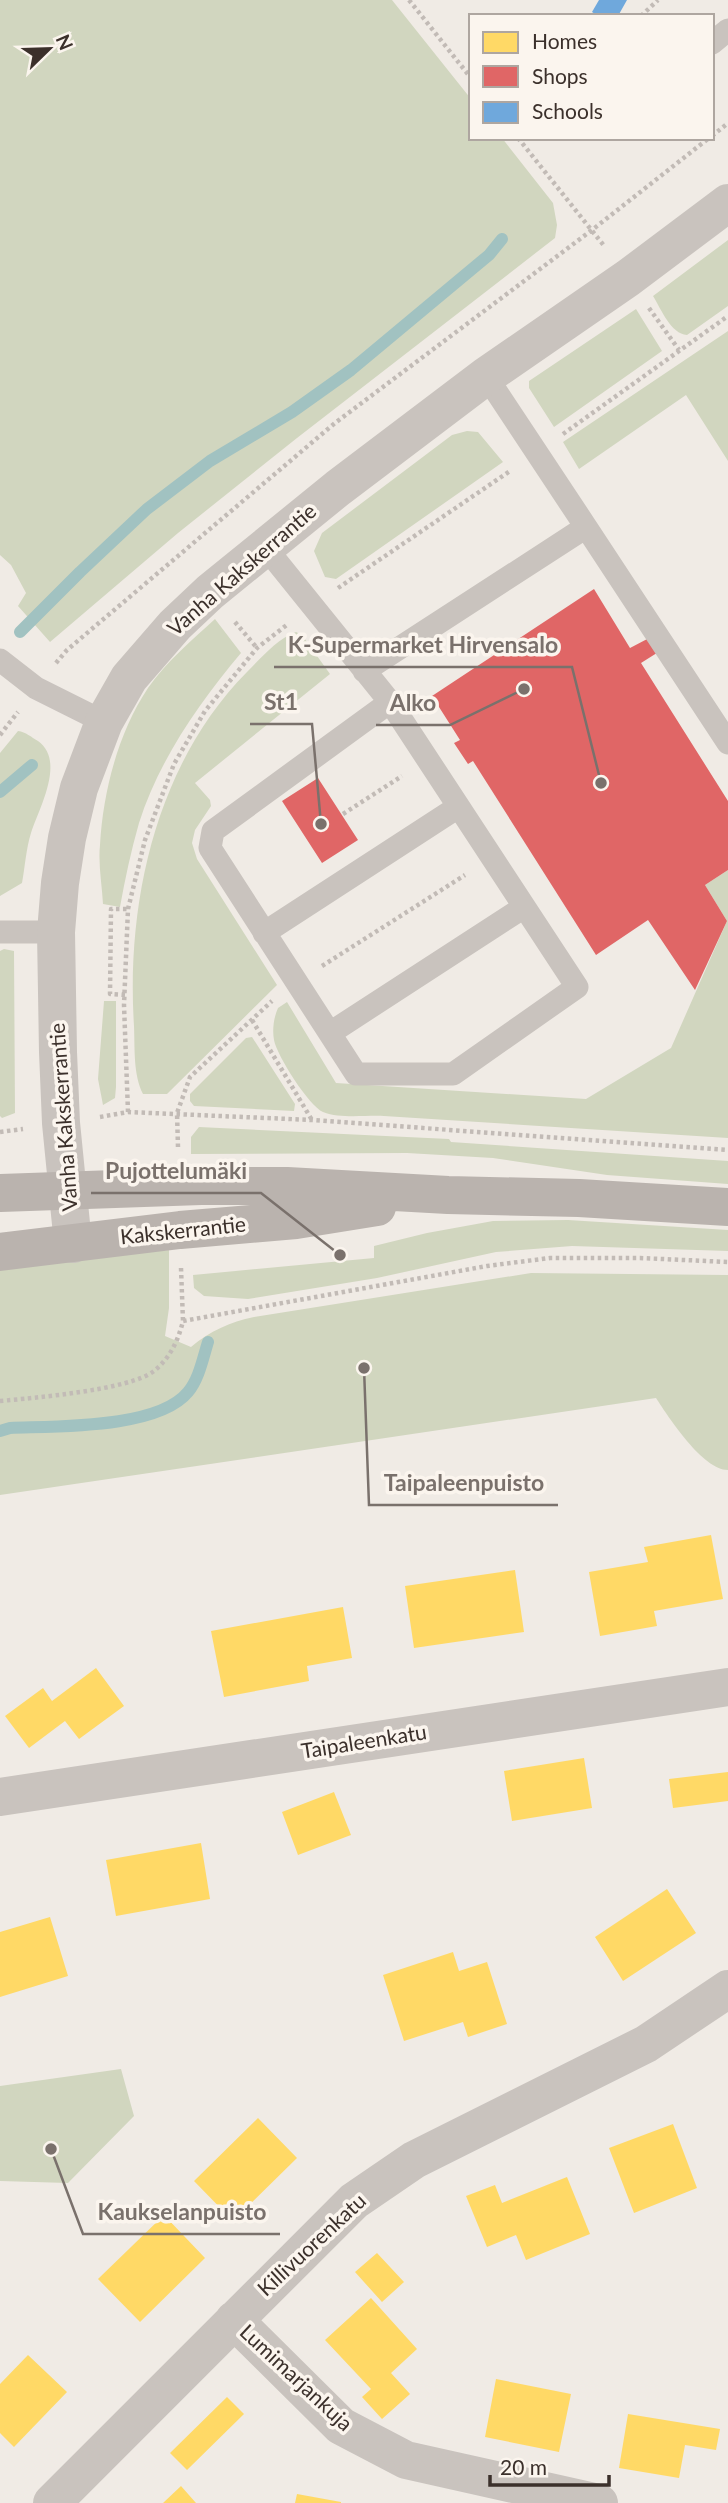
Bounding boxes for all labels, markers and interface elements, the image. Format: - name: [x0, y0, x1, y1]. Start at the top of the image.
- north arrow: [14, 14, 84, 84]
- legend: [469, 14, 714, 140]
- text: Homes: [532, 28, 597, 53]
- text: N: [52, 31, 79, 53]
- text: Shops: [532, 63, 588, 88]
- text: Schools: [532, 98, 603, 123]
- street label: Vanha Kakskerrantie: [162, 498, 320, 640]
- callout: K-Supermarket Hirvensalo: [274, 623, 572, 667]
- text: K-Supermarket Hirvensalo: [288, 630, 558, 658]
- callout: St1: [250, 680, 312, 724]
- callout: Alko: [376, 681, 450, 725]
- text: St1: [264, 687, 298, 715]
- text: Alko: [389, 688, 436, 716]
- street label: Vanha Kakskerrantie: [43, 1022, 82, 1212]
- callout: Pujottelumäki: [91, 1149, 261, 1193]
- text: Pujottelumäki: [105, 1156, 247, 1184]
- street label: Kakskerrantie: [119, 1210, 247, 1249]
- callout: Taipaleenpuisto: [369, 1461, 558, 1505]
- text: Taipaleenpuisto: [384, 1468, 544, 1496]
- street label: Taipaleenkatu: [299, 1718, 428, 1763]
- street label: Killivuorenkatu: [252, 2188, 370, 2300]
- callout: Kaukselanpuisto: [83, 2190, 280, 2234]
- text: Kaukselanpuisto: [97, 2197, 267, 2225]
- street label: Lumimarjankuja: [236, 2318, 358, 2435]
- scale bar: [490, 2444, 609, 2488]
- text: 20 m: [500, 2454, 547, 2479]

